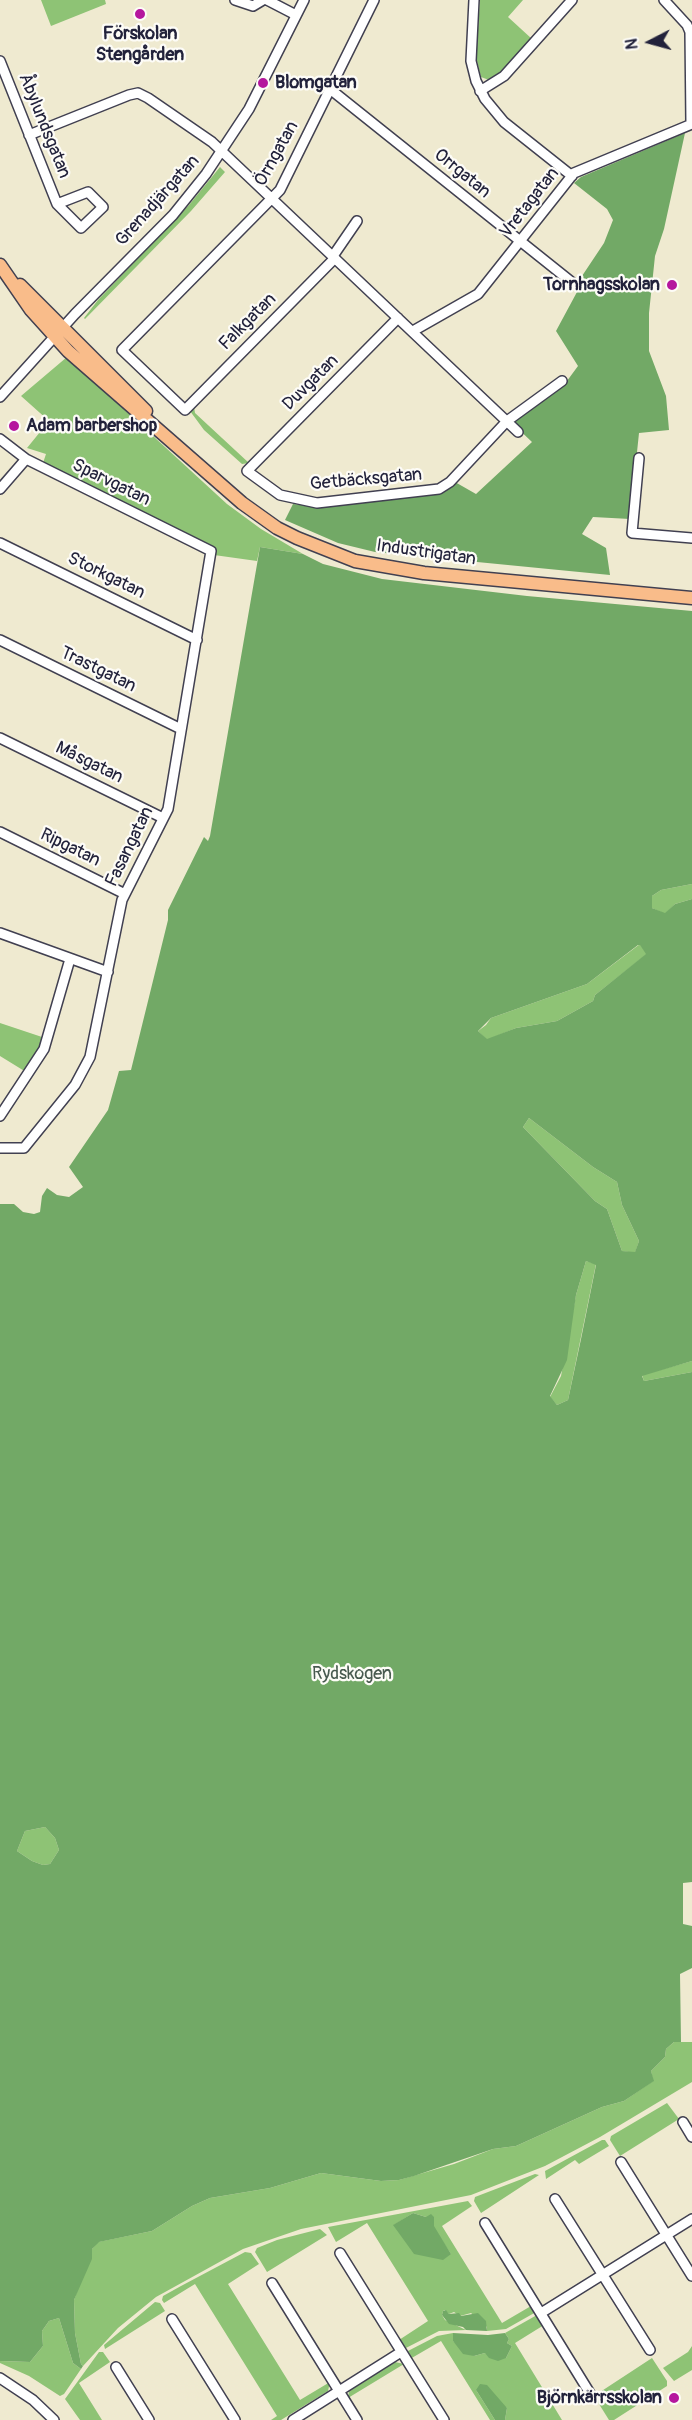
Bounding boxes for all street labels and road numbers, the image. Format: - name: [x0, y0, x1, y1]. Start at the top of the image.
- street label: Åbylundsgatan: [13, 70, 75, 182]
- street label: Örngatan: [250, 118, 304, 190]
- street label: Orrgatan: [429, 145, 495, 203]
- street label: Grenadjärgatan: [111, 151, 205, 251]
- street label: Vretagatan: [496, 163, 564, 243]
- street label: Falkgatan: [215, 289, 281, 355]
- street label: Duvgatan: [279, 351, 343, 415]
- street label: Sparvgatan: [68, 455, 154, 511]
- street label: Getbäcksgatan: [309, 464, 423, 496]
- street label: Industrigatan: [375, 535, 477, 571]
- street label: Storkgatan: [64, 548, 148, 604]
- street label: Trastgatan: [57, 642, 139, 698]
- street label: Måsgatan: [52, 737, 126, 789]
- street label: Fasangatan: [101, 803, 159, 891]
- street label: Ripgatan: [36, 824, 104, 872]

